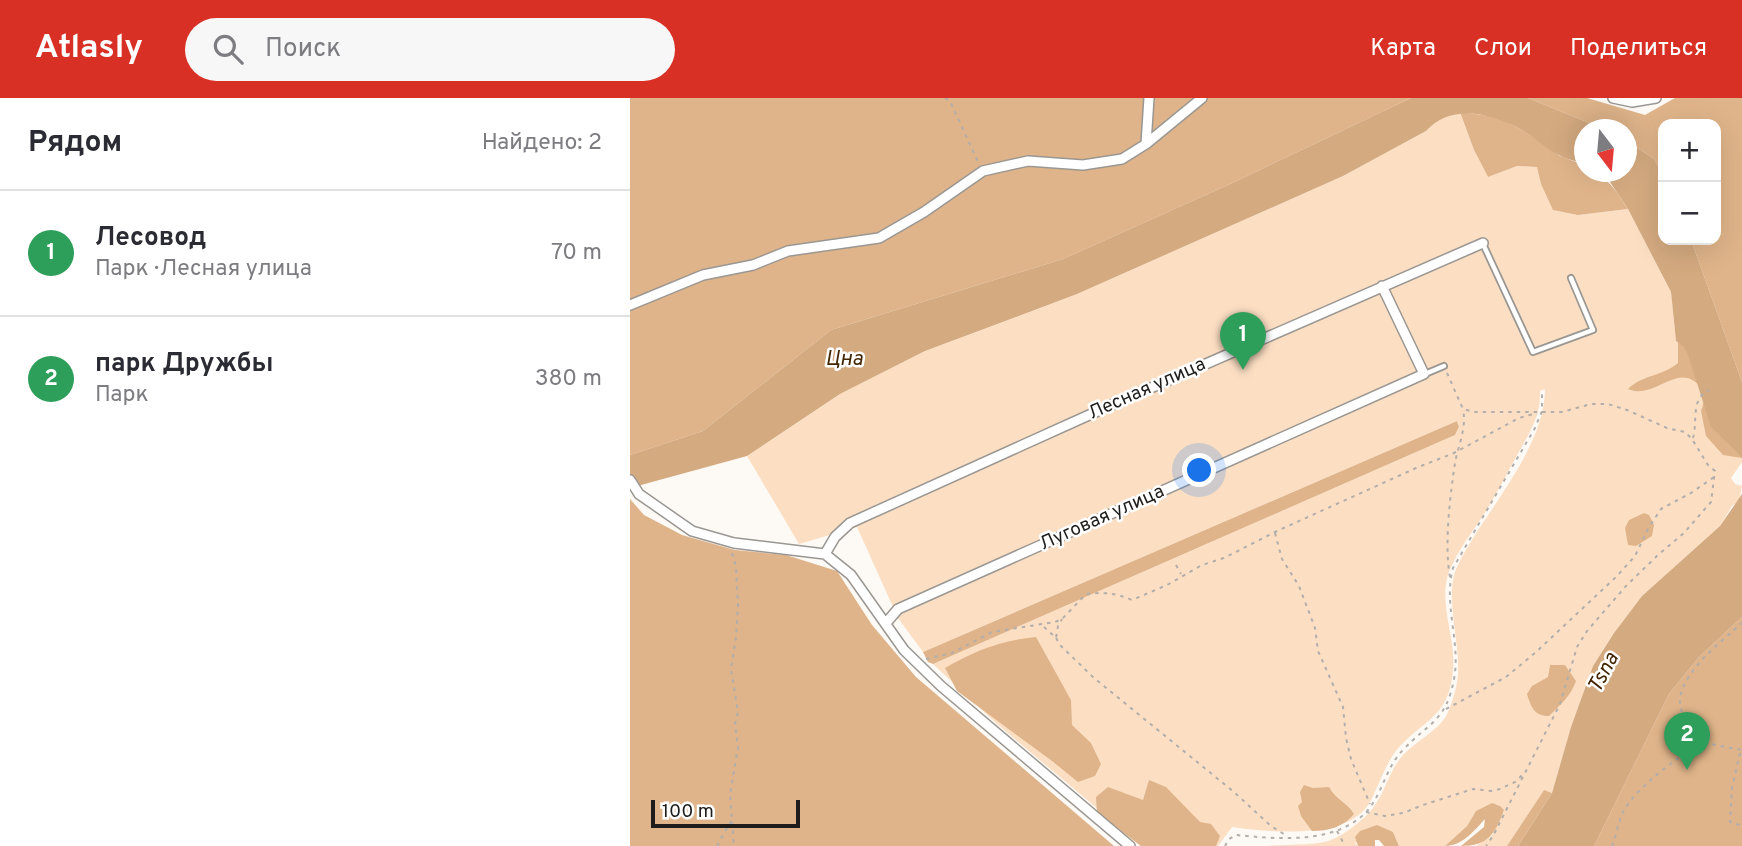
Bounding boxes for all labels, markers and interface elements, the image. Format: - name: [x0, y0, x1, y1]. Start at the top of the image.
- search box: [185, 18, 675, 81]
- text: Atlasly: [35, 28, 143, 70]
- icon: search: [209, 30, 247, 68]
- text: Поиск: [265, 33, 341, 66]
- text: Карта: [1370, 34, 1436, 64]
- text: Слои: [1474, 34, 1532, 64]
- text: Поделиться: [1570, 34, 1707, 64]
- north arrow: [1574, 119, 1637, 182]
- map controls: [1658, 119, 1721, 245]
- button: +: [1658, 119, 1721, 182]
- text: Рядом: [28, 125, 122, 162]
- text: Найдено: 2: [482, 129, 602, 158]
- button: −: [1658, 182, 1721, 245]
- text: Лесовод: [95, 222, 206, 255]
- text: 1: [46, 239, 56, 268]
- text: 70 m: [551, 239, 602, 268]
- text: Парк · Лесная улица: [95, 255, 312, 284]
- pin: 1: [1220, 312, 1266, 370]
- water label: Цна: [825, 346, 863, 373]
- text: парк Дружбы: [95, 348, 274, 381]
- street label: Лесная улица: [1085, 352, 1209, 426]
- text: 2: [44, 365, 58, 394]
- text: 380 m: [535, 365, 602, 394]
- text: Парк: [95, 381, 149, 410]
- your location: [1182, 453, 1216, 487]
- street label: Луговая улица: [1036, 480, 1168, 556]
- water label: Tsna: [1582, 648, 1626, 698]
- pin: 2: [1664, 712, 1710, 770]
- scale bar: [651, 797, 800, 829]
- text: 100 m: [662, 800, 714, 824]

